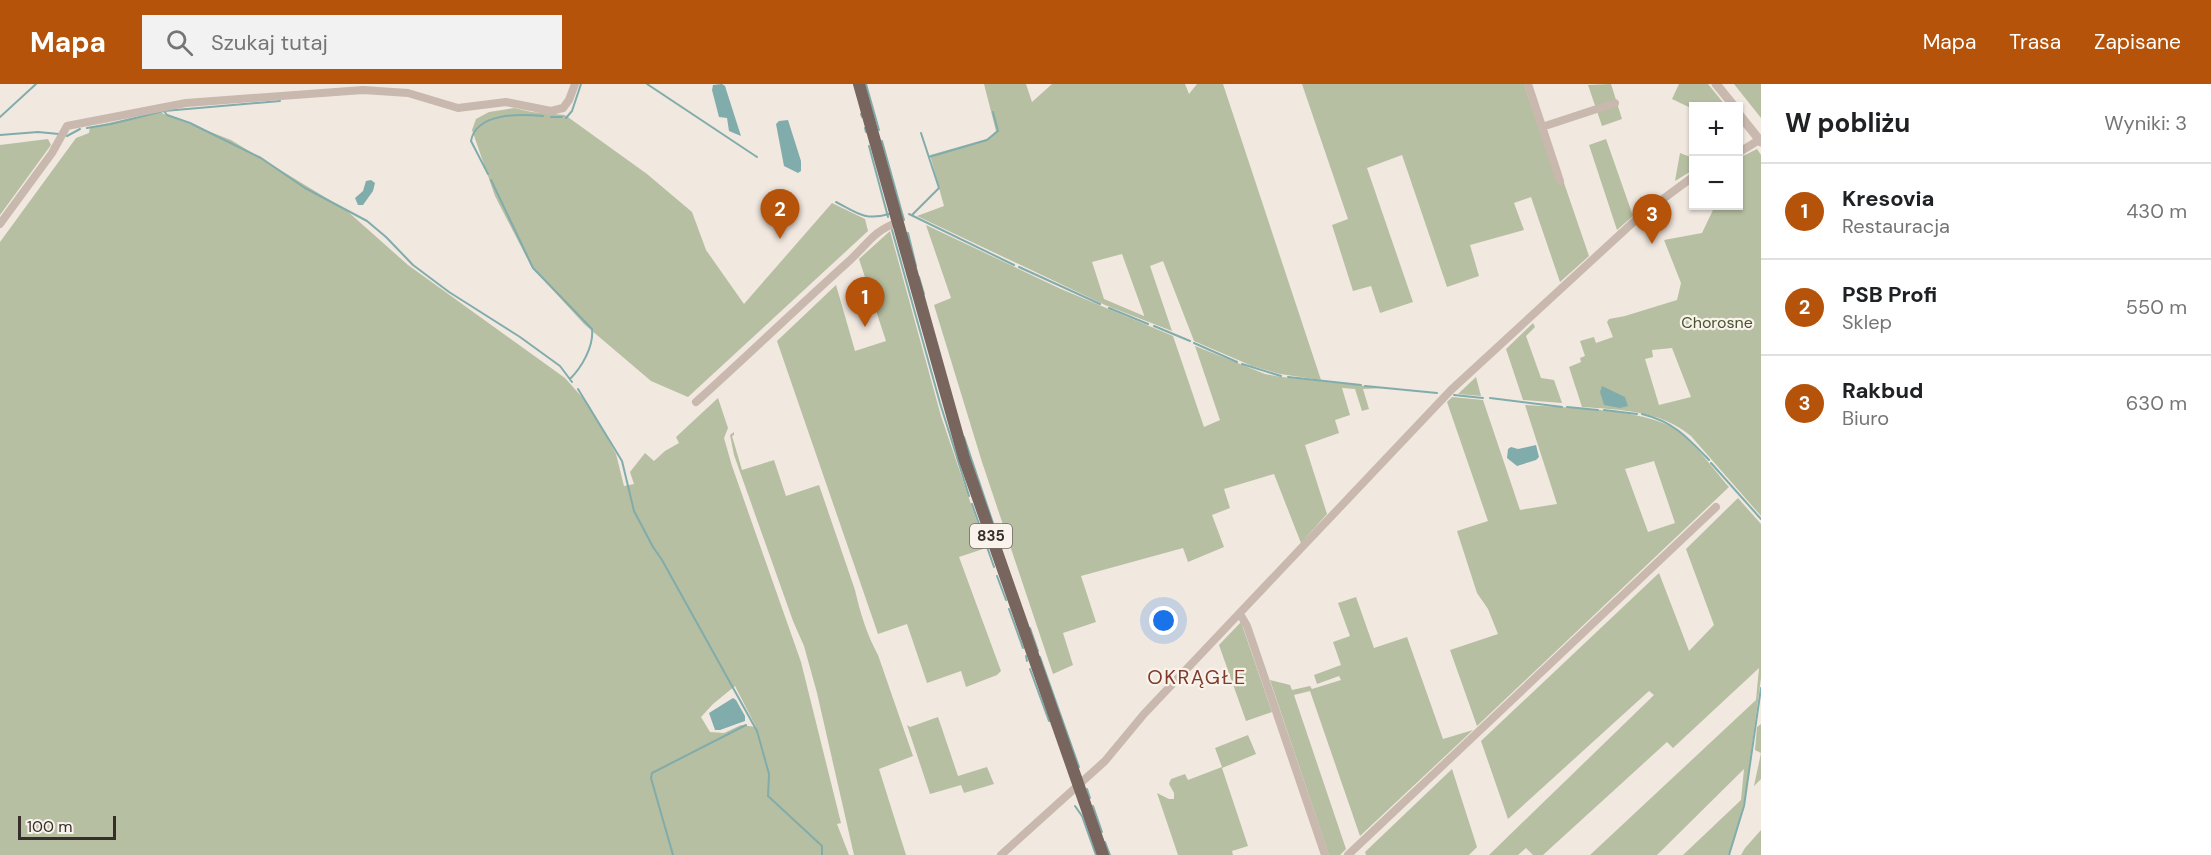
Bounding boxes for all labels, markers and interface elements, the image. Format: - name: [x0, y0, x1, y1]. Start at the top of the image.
- search box: [142, 15, 562, 69]
- text: Mapa: [30, 24, 106, 61]
- icon: search: [163, 26, 196, 59]
- text: Szukaj tutaj: [211, 28, 328, 57]
- text: Mapa: [1923, 28, 1976, 56]
- text: Trasa: [2009, 28, 2061, 56]
- text: Zapisane: [2094, 28, 2181, 56]
- map controls: [1689, 102, 1743, 210]
- button: +: [1689, 102, 1743, 156]
- text: W pobliżu: [1785, 106, 1910, 140]
- text: Wyniki: 3: [2104, 110, 2187, 136]
- button: −: [1689, 156, 1743, 210]
- text: Kresovia: [1842, 184, 1934, 213]
- pin: 2: [760, 190, 800, 239]
- pin: 3: [1632, 194, 1672, 244]
- text: 1: [1801, 198, 1808, 224]
- text: 430 m: [2126, 198, 2187, 224]
- text: Restauracja: [1842, 213, 1950, 239]
- pin: 1: [846, 278, 884, 327]
- text: PSB Profi: [1842, 280, 1937, 309]
- text: 2: [1799, 294, 1810, 320]
- text: 550 m: [2126, 294, 2187, 320]
- text: Sklep: [1842, 309, 1892, 335]
- park label: Chorosne: [1681, 312, 1753, 333]
- text: Rakbud: [1842, 376, 1923, 405]
- text: 3: [1798, 390, 1811, 416]
- text: 630 m: [2126, 390, 2187, 416]
- text: Biuro: [1842, 405, 1889, 431]
- road number: 835: [970, 524, 1012, 548]
- your location: [1149, 606, 1178, 635]
- district label: OKRĄGŁE: [1147, 664, 1247, 690]
- scale bar: [18, 813, 116, 840]
- text: 100 m: [27, 816, 72, 837]

